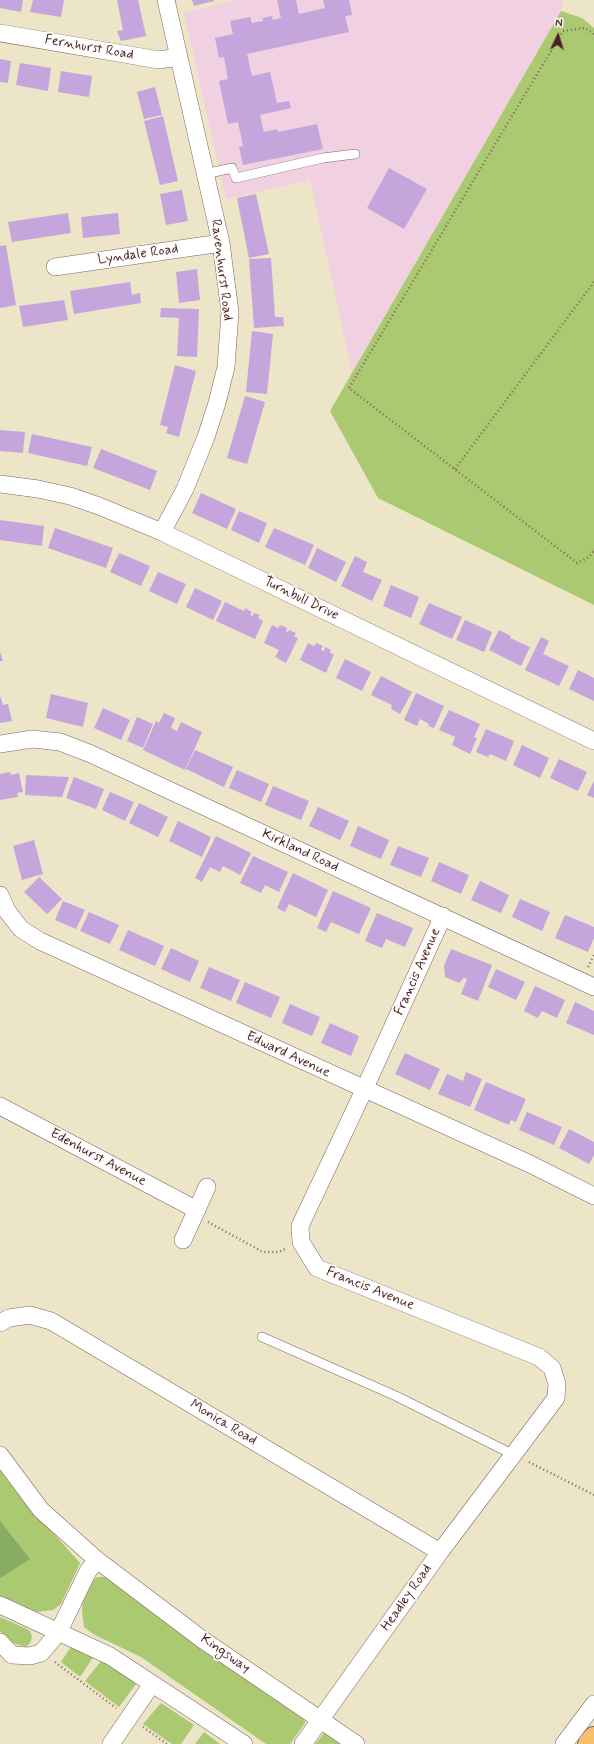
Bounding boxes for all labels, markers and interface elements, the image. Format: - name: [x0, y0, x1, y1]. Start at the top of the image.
- north arrow: [538, 16, 578, 56]
- text: N: [555, 17, 563, 31]
- street label: Fernhurst Road: [43, 32, 135, 64]
- street label: Ravenhurst Road: [206, 218, 236, 322]
- street label: Lyndale Road: [97, 241, 179, 269]
- street label: Turnbull Drive: [261, 574, 341, 624]
- street label: Kirkland Road: [259, 826, 341, 876]
- street label: Francis Avenue: [391, 926, 445, 1018]
- street label: Edward Avenue: [243, 1028, 333, 1082]
- street label: Edenhurst Avenue: [47, 1126, 149, 1190]
- street label: Francis Avenue: [323, 1264, 417, 1314]
- street label: Monica Road: [186, 1396, 260, 1450]
- street label: Headley Road: [378, 1561, 436, 1635]
- street label: Kingsway: [197, 1631, 253, 1677]

